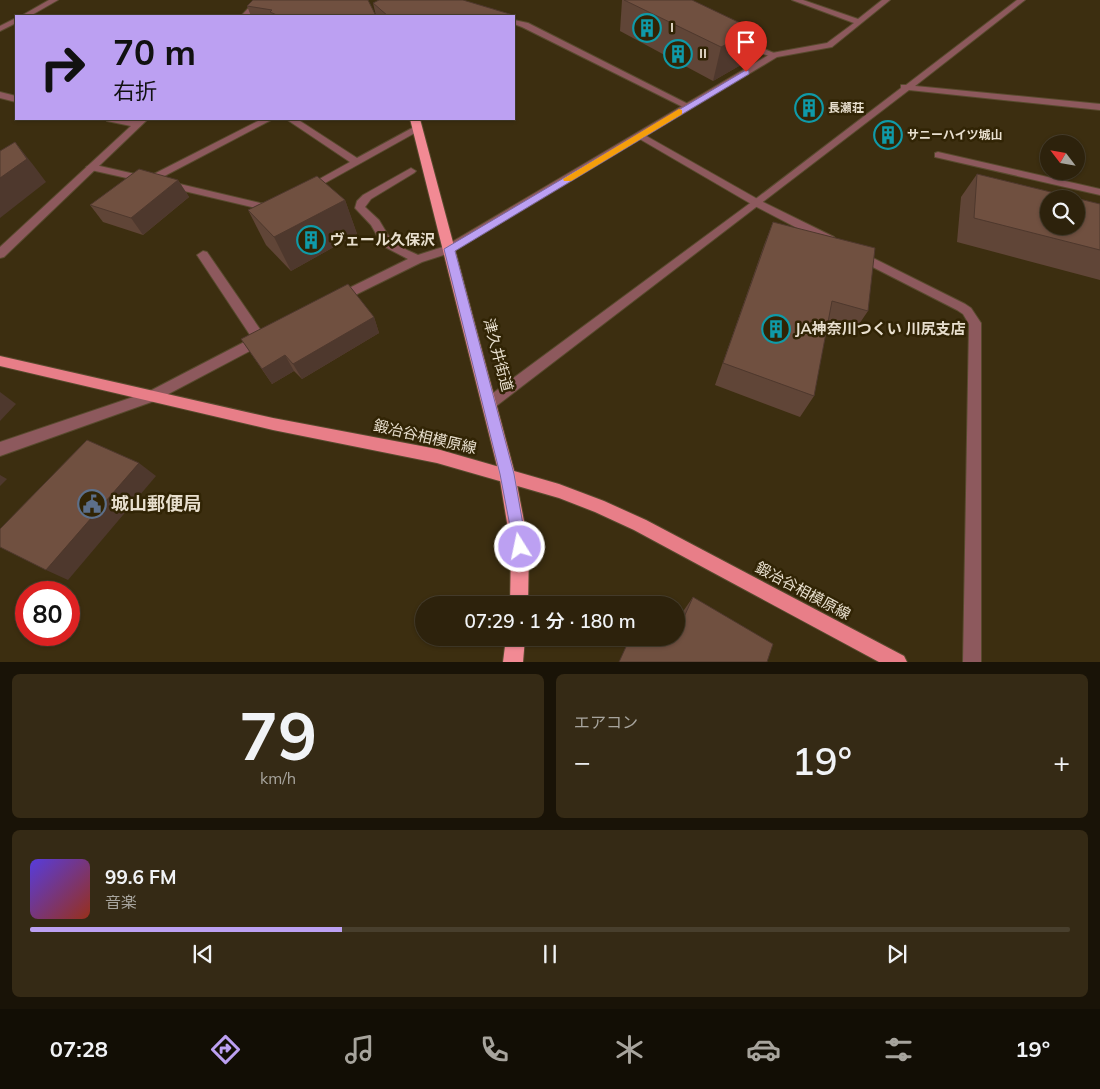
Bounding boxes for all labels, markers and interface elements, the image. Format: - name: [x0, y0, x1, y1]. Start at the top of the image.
- building icon: Ⅰ: [632, 13, 662, 43]
- place label: Ⅰ: [666, 20, 678, 35]
- pin: [725, 21, 767, 72]
- icon: arrive: [732, 28, 760, 56]
- text: 70 m: [113, 30, 196, 74]
- icon: right: [30, 35, 95, 100]
- building icon: Ⅱ: [663, 39, 693, 69]
- place label: Ⅱ: [697, 46, 709, 61]
- text: 右折: [113, 77, 157, 105]
- building icon: 長瀬荘: [794, 93, 824, 123]
- place label: 長瀬荘: [828, 100, 864, 115]
- building icon: サニーハイツ城山: [873, 120, 903, 150]
- place label: サニーハイツ城山: [907, 127, 1003, 142]
- north arrow: [1040, 135, 1085, 180]
- map controls: [1040, 135, 1085, 235]
- button: search: [1040, 190, 1085, 235]
- building icon: ヴェール久保沢: [296, 225, 326, 255]
- place label: ヴェール久保沢: [330, 230, 435, 249]
- building icon: JA神奈川つくい 川尻支店: [761, 314, 791, 344]
- street label: 津久井街道: [480, 316, 517, 394]
- place label: JA神奈川つくい 川尻支店: [795, 319, 966, 338]
- street label: 鍛冶谷相模原線: [372, 415, 478, 458]
- public building icon: 城山郵便局: [77, 489, 107, 519]
- place label: 城山郵便局: [111, 492, 201, 515]
- position arrow: [493, 520, 545, 572]
- street label: 鍛冶谷相模原線: [752, 558, 854, 624]
- speed limit sign: 80: [15, 581, 80, 646]
- text: 07:29 · 1 分 · 180 m: [464, 609, 636, 633]
- text: 79: [239, 695, 317, 776]
- text: エアコン: [574, 712, 638, 732]
- text: 19°: [792, 737, 852, 785]
- text: −: [574, 744, 591, 779]
- text: +: [1053, 744, 1070, 779]
- text: km/h: [260, 768, 296, 788]
- text: 99.6 FM: [105, 865, 177, 889]
- text: 音楽: [105, 892, 137, 912]
- icon: previous: [189, 940, 217, 968]
- icon: pause: [536, 940, 564, 968]
- icon: next: [883, 940, 911, 968]
- icon: directions: [208, 1032, 243, 1067]
- icon: music: [342, 1032, 377, 1067]
- icon: phone: [477, 1032, 512, 1067]
- icon: climate: [612, 1032, 647, 1067]
- icon: car: [746, 1032, 781, 1067]
- icon: filters: [881, 1032, 916, 1067]
- text: 07:28: [50, 1035, 108, 1063]
- text: 19°: [1015, 1035, 1050, 1063]

